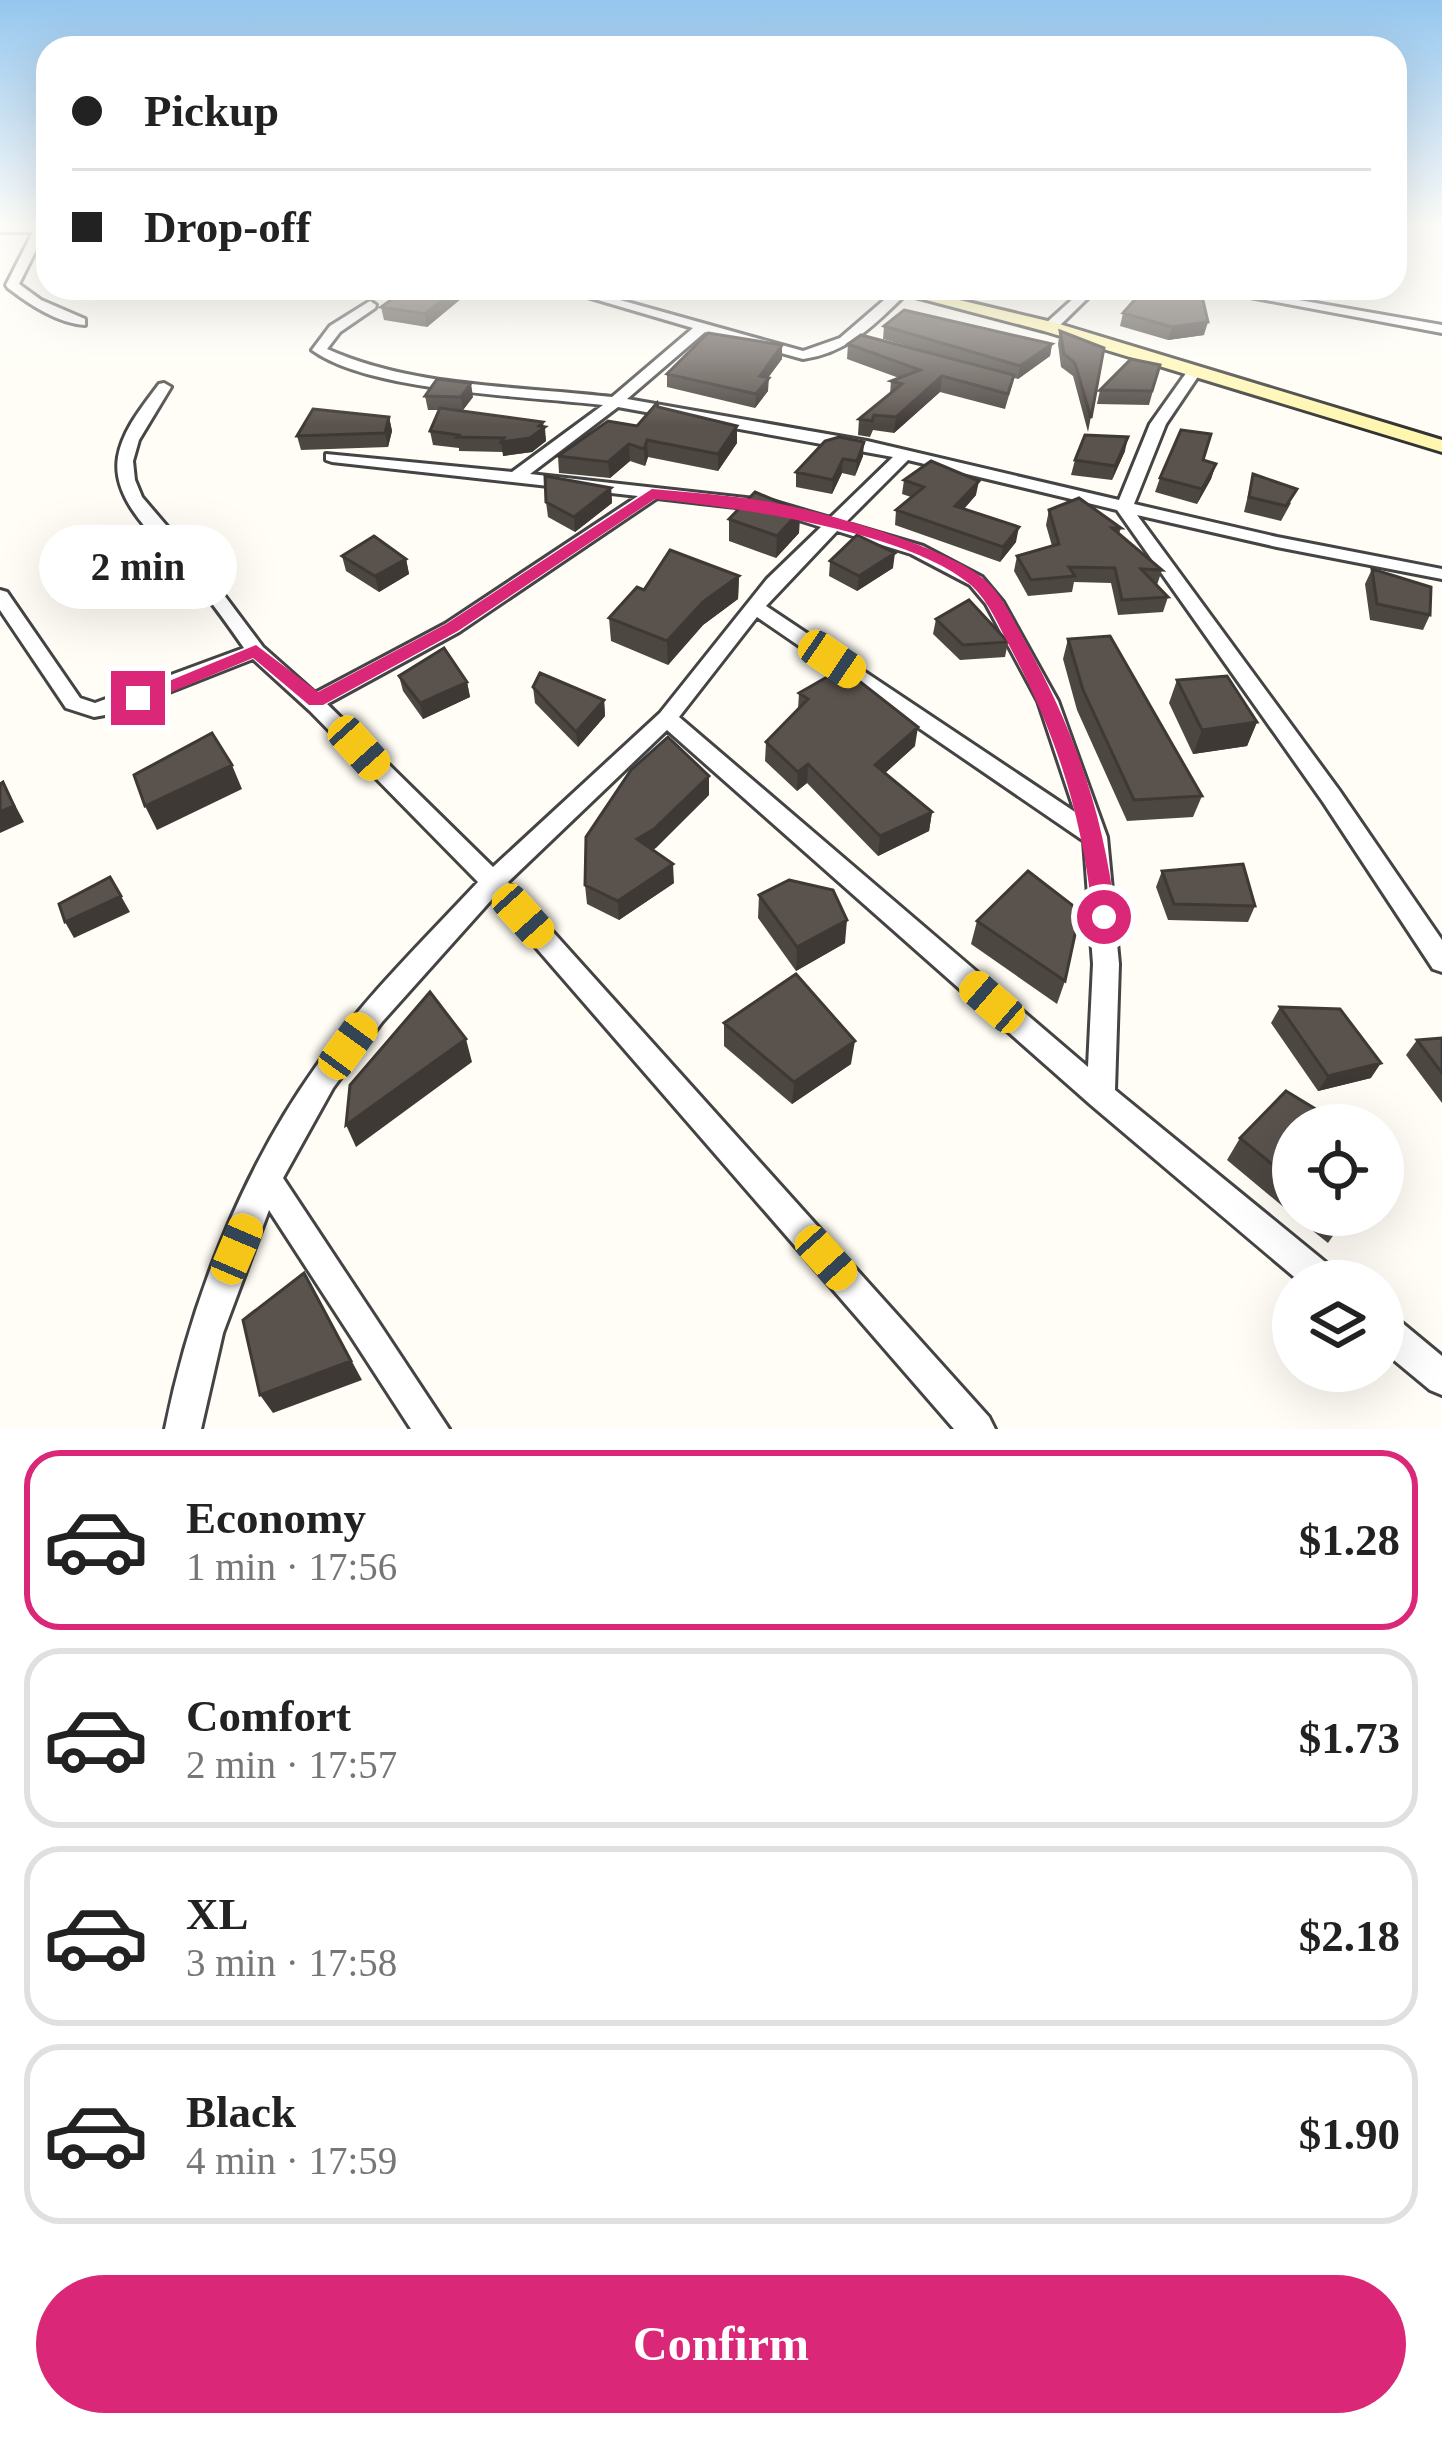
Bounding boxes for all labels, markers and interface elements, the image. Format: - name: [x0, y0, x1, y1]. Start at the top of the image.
- text: Pickup: [144, 86, 279, 136]
- text: Drop-off: [144, 202, 311, 252]
- callout: 2 min: [39, 524, 237, 608]
- text: 2 min: [91, 545, 185, 588]
- car: [792, 624, 872, 694]
- route end: [111, 671, 165, 725]
- car: [322, 709, 396, 787]
- car: [486, 877, 560, 955]
- route start: [1077, 890, 1131, 944]
- car: [953, 965, 1031, 1039]
- car: [312, 1006, 384, 1086]
- map controls: [1272, 1104, 1404, 1392]
- button: locate: [1272, 1104, 1404, 1236]
- car: [206, 1209, 268, 1289]
- car: [789, 1219, 863, 1297]
- button: layers: [1272, 1260, 1404, 1392]
- icon: car: [42, 1486, 150, 1594]
- text: Economy: [186, 1493, 366, 1543]
- text: $1.28: [1299, 1515, 1400, 1565]
- text: 1 min · 17:56: [186, 1545, 397, 1588]
- icon: car: [42, 1684, 150, 1792]
- text: Comfort: [186, 1691, 351, 1741]
- text: $1.73: [1299, 1713, 1400, 1763]
- text: 2 min · 17:57: [186, 1743, 397, 1786]
- icon: car: [42, 1882, 150, 1990]
- text: XL: [186, 1889, 249, 1939]
- text: $2.18: [1299, 1911, 1400, 1961]
- text: 3 min · 17:58: [186, 1941, 397, 1984]
- icon: car: [42, 2080, 150, 2188]
- text: Black: [186, 2087, 296, 2137]
- text: $1.90: [1299, 2109, 1400, 2159]
- text: 4 min · 17:59: [186, 2139, 397, 2182]
- button: Confirm: [36, 2275, 1406, 2413]

